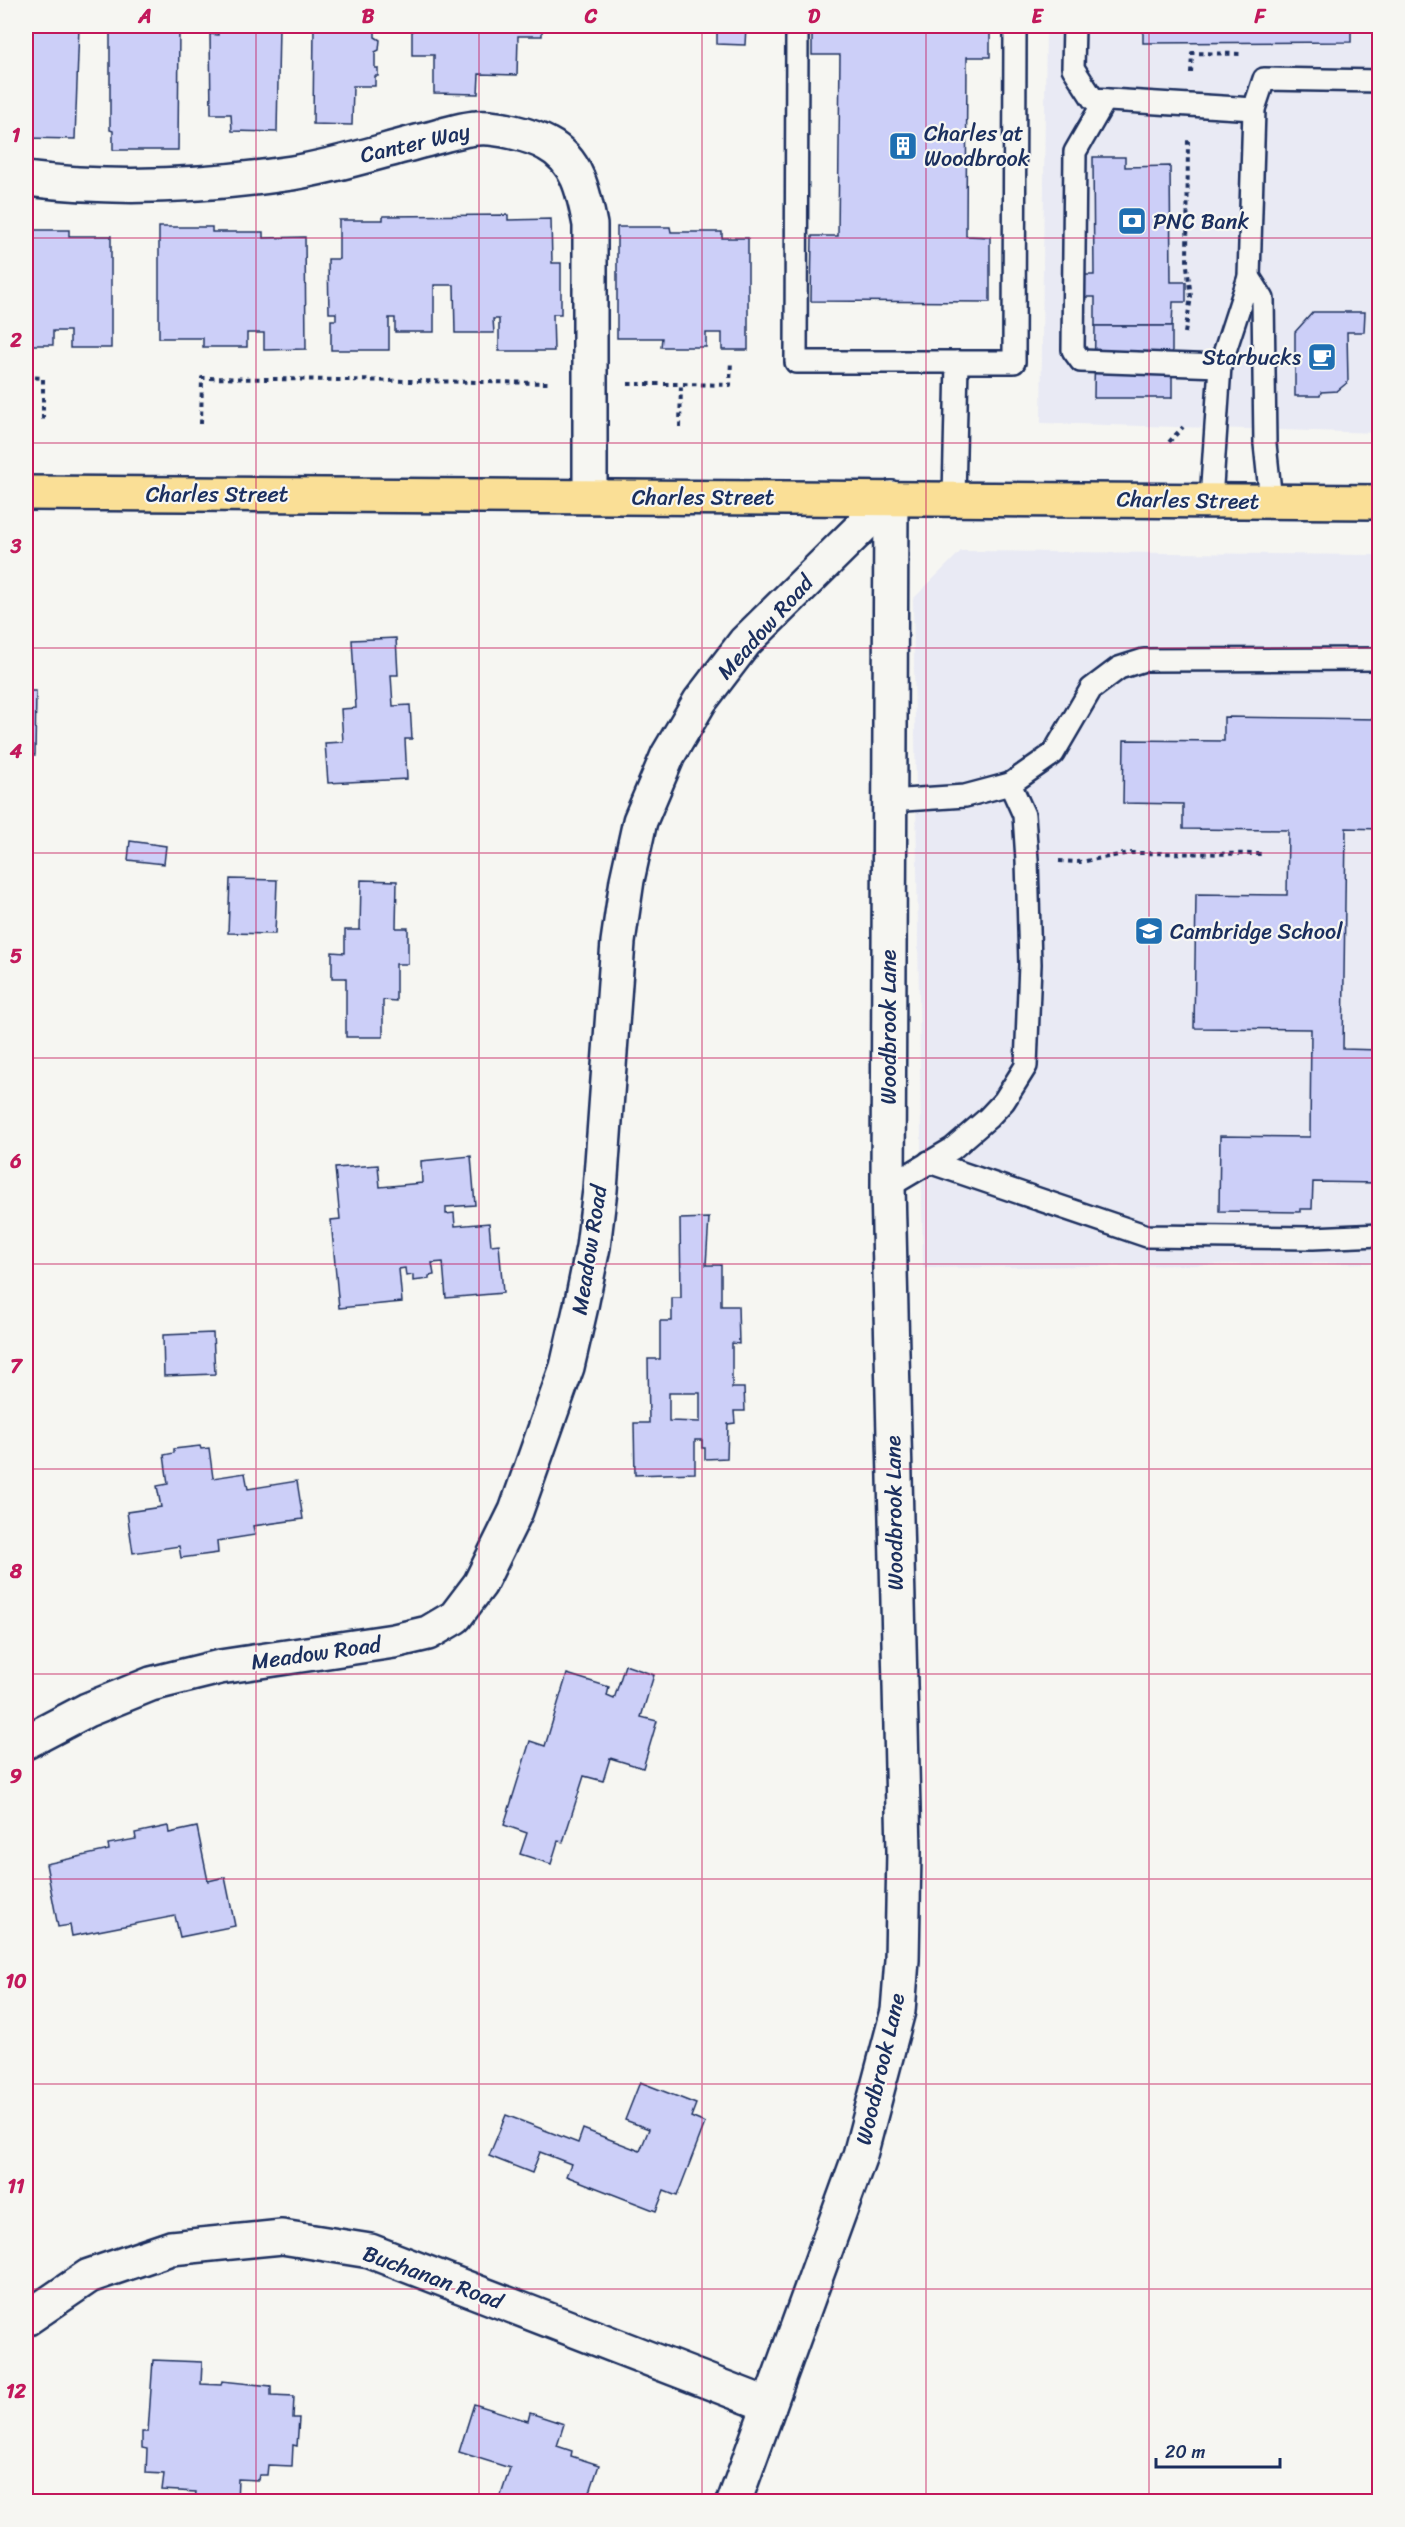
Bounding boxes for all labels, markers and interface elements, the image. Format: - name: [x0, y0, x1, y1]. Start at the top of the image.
- text: A: [137, 0, 152, 34]
- text: B: [362, 0, 375, 34]
- text: C: [584, 0, 598, 34]
- text: D: [808, 0, 821, 34]
- text: E: [1031, 0, 1044, 34]
- text: F: [1254, 0, 1267, 34]
- street label: Canter Way: [356, 111, 474, 175]
- place label: Charles at Woodbrook: [924, 114, 1030, 178]
- text: 1: [12, 118, 21, 153]
- building icon: Charles at Woodbrook: [887, 130, 919, 162]
- place label: PNC Bank: [1153, 202, 1249, 241]
- bank icon: PNC Bank: [1116, 205, 1148, 237]
- text: 2: [9, 323, 22, 358]
- place label: Starbucks: [1202, 338, 1301, 377]
- cafe icon: Starbucks: [1306, 341, 1338, 373]
- street label: Charles Street: [146, 475, 289, 514]
- street label: Charles Street: [632, 478, 775, 517]
- street label: Charles Street: [1116, 479, 1260, 521]
- text: 3: [10, 529, 22, 564]
- street label: Meadow Road: [707, 564, 824, 689]
- text: 4: [9, 734, 23, 769]
- place label: Cambridge School: [1170, 912, 1343, 951]
- school or university icon: Cambridge School: [1133, 915, 1165, 947]
- text: 5: [10, 939, 22, 974]
- street label: Woodbrook Lane: [869, 949, 908, 1104]
- text: 6: [9, 1144, 22, 1179]
- street label: Meadow Road: [560, 1181, 619, 1318]
- text: 7: [10, 1349, 23, 1384]
- street label: Woodbrook Lane: [873, 1435, 915, 1591]
- text: 8: [9, 1554, 23, 1589]
- street label: Meadow Road: [248, 1624, 385, 1681]
- text: 9: [10, 1759, 22, 1794]
- text: 10: [5, 1964, 27, 1999]
- street label: Woodbrook Lane: [844, 1989, 917, 2149]
- text: 11: [7, 2169, 25, 2204]
- street label: Buchanan Road: [357, 2234, 510, 2321]
- text: 12: [6, 2374, 27, 2409]
- scale bar: [1156, 2431, 1280, 2469]
- text: 20 m: [1165, 2436, 1205, 2468]

